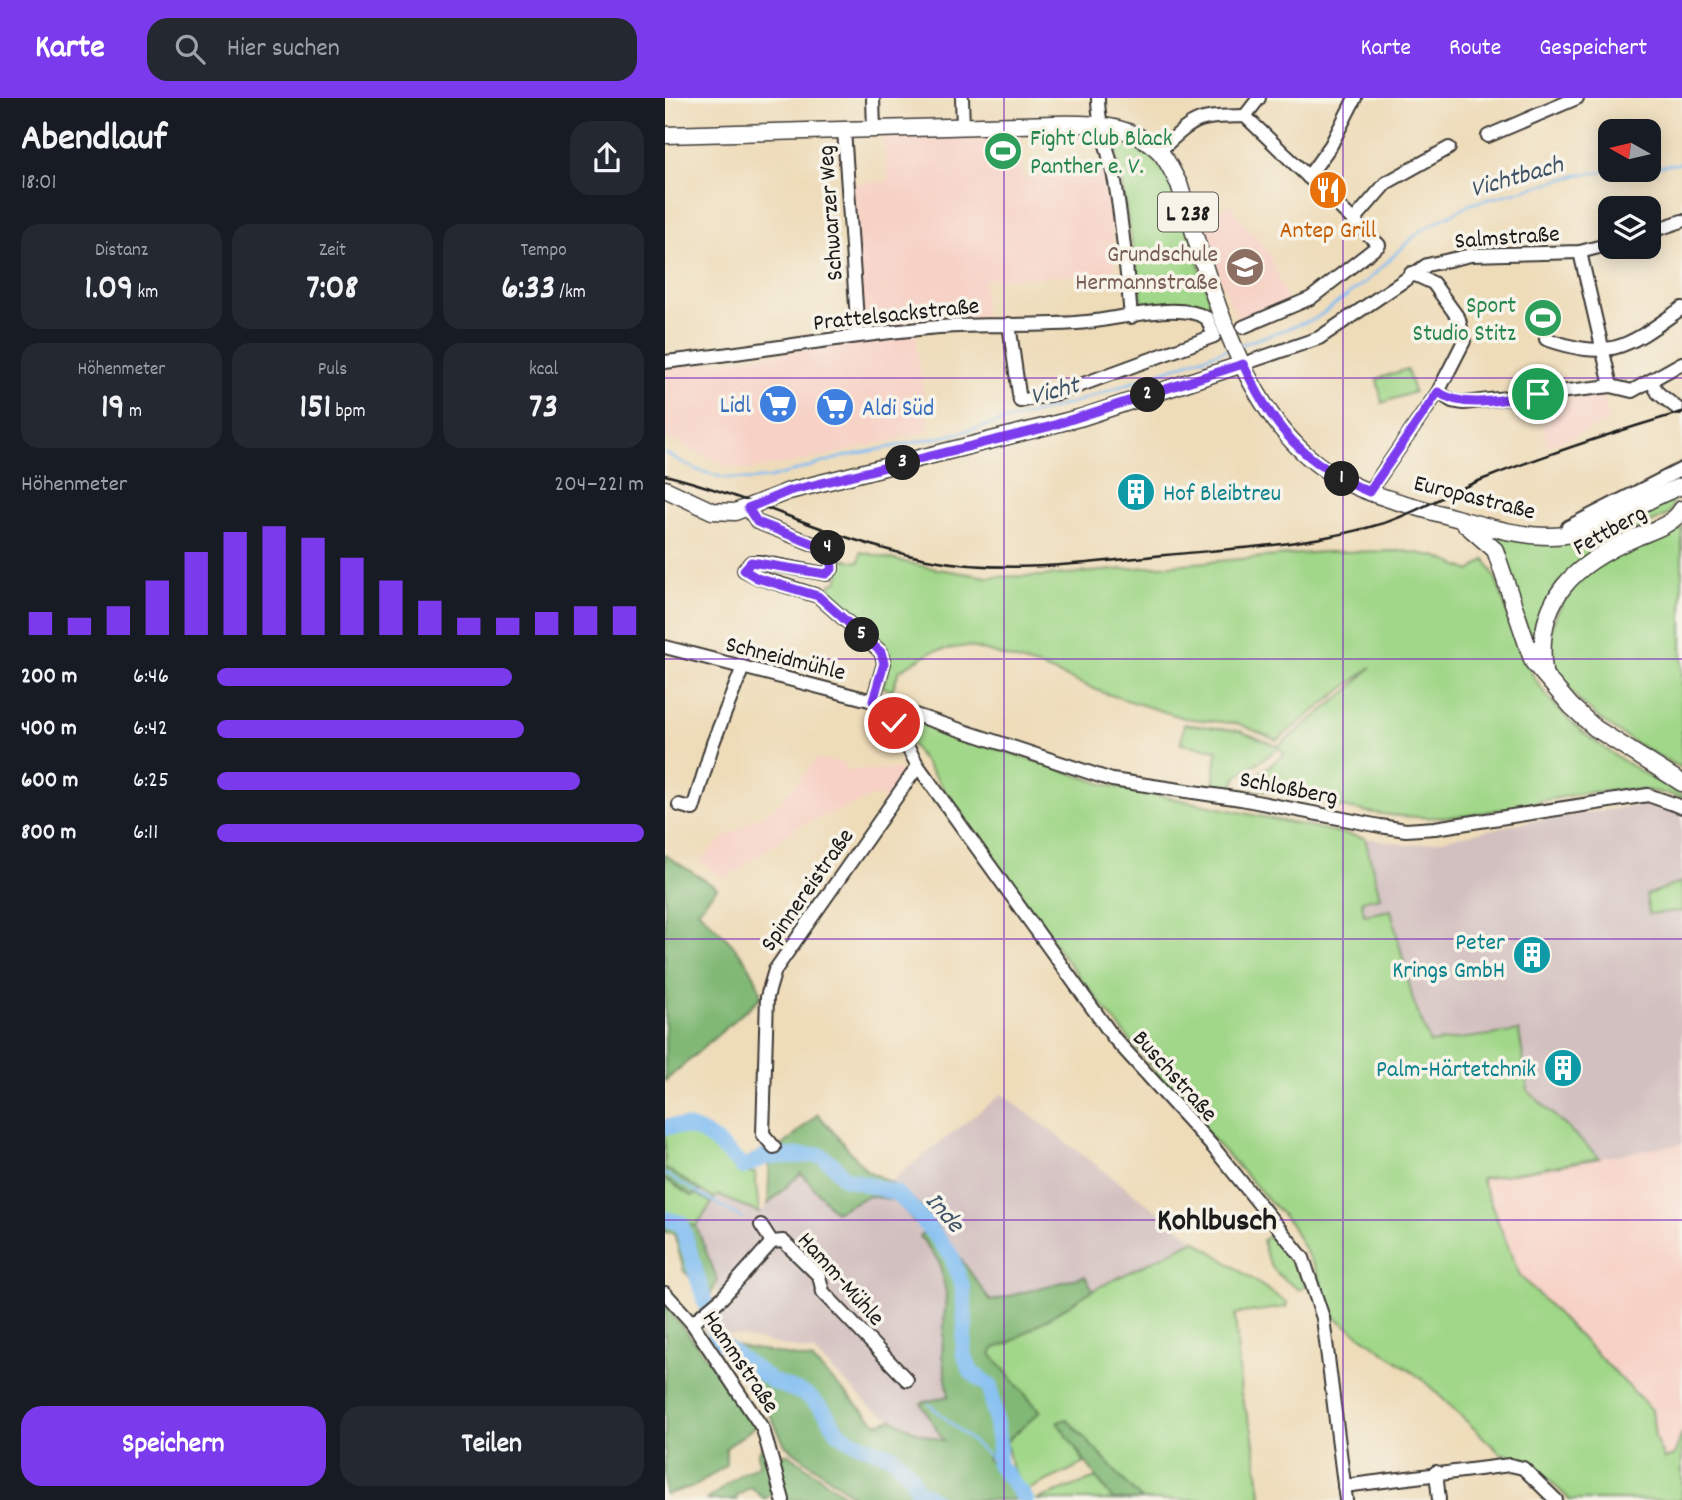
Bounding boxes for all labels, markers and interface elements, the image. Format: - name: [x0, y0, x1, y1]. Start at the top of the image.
- search box: [147, 18, 637, 81]
- text: Karte: [35, 26, 105, 73]
- icon: search: [171, 30, 209, 68]
- text: Hier suchen: [227, 31, 340, 68]
- text: Karte: [1360, 32, 1411, 66]
- text: Route: [1449, 32, 1501, 66]
- text: Gespeichert: [1539, 32, 1647, 66]
- text: Abendlauf: [21, 113, 167, 168]
- north arrow: [1598, 119, 1661, 182]
- map controls: [1598, 119, 1661, 259]
- button: share: [570, 121, 644, 195]
- place label: Fight Club Black Panther e. V.: [1030, 123, 1173, 185]
- sports icon: Fight Club Black Panther e. V.: [982, 130, 1024, 172]
- street label: Schwarzer Weg: [810, 144, 854, 282]
- water label: Vichtbach: [1466, 147, 1569, 209]
- text: 18:01: [21, 167, 57, 200]
- restaurant icon: Antep Grill: [1307, 169, 1349, 211]
- road number: L 238: [1158, 192, 1218, 232]
- button: layers: [1598, 196, 1661, 259]
- place label: Antep Grill: [1279, 215, 1377, 249]
- street label: Salmstraße: [1454, 218, 1561, 260]
- text: Distanz: [95, 238, 148, 265]
- text: Zeit: [319, 238, 346, 265]
- text: Tempo: [520, 238, 567, 265]
- place label: Grundschule Hermannstraße: [1075, 239, 1218, 301]
- school or university icon: Grundschule Hermannstraße: [1224, 246, 1266, 288]
- text: 1.09: [85, 265, 133, 315]
- text: 7:08: [306, 265, 359, 315]
- text: 6:33: [501, 265, 555, 315]
- text: km: [133, 280, 158, 307]
- text: /km: [555, 280, 586, 307]
- street label: Prattelsackstraße: [812, 290, 981, 342]
- place label: Sport Studio Stitz: [1413, 290, 1516, 352]
- sports icon: Sport Studio Stitz: [1522, 297, 1564, 339]
- text: Höhenmeter: [78, 357, 165, 384]
- text: Puls: [318, 357, 347, 384]
- text: kcal: [529, 357, 558, 384]
- pin: [1508, 364, 1568, 424]
- water label: Vicht: [1026, 368, 1086, 417]
- icon: arrive: [1519, 375, 1557, 413]
- pin: 2: [1131, 378, 1165, 412]
- text: 2: [1143, 381, 1152, 408]
- supermarket icon: Lidl: [757, 383, 799, 425]
- text: 19: [101, 384, 125, 434]
- text: 151: [300, 384, 331, 434]
- text: 73: [529, 384, 558, 434]
- supermarket icon: Aldi Süd: [814, 386, 856, 428]
- place label: Lidl: [720, 390, 751, 424]
- place label: Aldi Süd: [862, 393, 934, 427]
- text: m: [125, 399, 142, 426]
- text: bpm: [331, 399, 365, 426]
- pin: 3: [885, 446, 921, 480]
- text: 3: [898, 449, 907, 476]
- pin: 1: [1325, 462, 1359, 496]
- text: 1: [1339, 465, 1344, 492]
- street label: Europastraße: [1410, 467, 1539, 530]
- text: Höhenmeter: [21, 469, 127, 502]
- text: 204–221 m: [554, 469, 644, 502]
- building icon: Hof Bleibtreu: [1115, 471, 1157, 513]
- place label: Hof Bleibtreu: [1163, 478, 1281, 512]
- street label: Fettberg: [1568, 498, 1653, 566]
- pin: 4: [811, 531, 845, 566]
- text: 4: [824, 534, 831, 561]
- pin: 5: [845, 618, 879, 652]
- text: 5: [857, 621, 866, 648]
- street label: Schneidmühle: [722, 629, 849, 691]
- text: 200 m: [21, 661, 77, 694]
- text: 6:46: [133, 661, 169, 694]
- pin: [864, 693, 924, 753]
- icon: check: [875, 704, 913, 742]
- text: 400 m: [21, 713, 77, 746]
- text: 6:42: [133, 713, 168, 746]
- street label: Schloßberg: [1236, 764, 1340, 816]
- text: 600 m: [21, 765, 78, 798]
- text: 6:25: [133, 765, 169, 798]
- text: 800 m: [21, 817, 76, 850]
- text: 6:11: [133, 817, 158, 850]
- street label: Spinnereistraße: [753, 822, 864, 959]
- place label: Peter Krings GmbH: [1392, 927, 1505, 989]
- building icon: Peter Krings GmbH: [1511, 934, 1553, 976]
- street label: Buschstraße: [1123, 1023, 1224, 1131]
- building icon: Palm-Härtetchnik: [1542, 1047, 1584, 1089]
- place label: Palm-Härtetchnik: [1376, 1054, 1536, 1088]
- water label: Inde: [915, 1185, 973, 1243]
- district label: Kohlbusch: [1157, 1200, 1277, 1246]
- street label: Hamm-Mühle: [788, 1225, 891, 1335]
- street label: Hammstraße: [693, 1304, 786, 1421]
- button: Speichern: [21, 1406, 326, 1486]
- button: Teilen: [340, 1406, 644, 1486]

